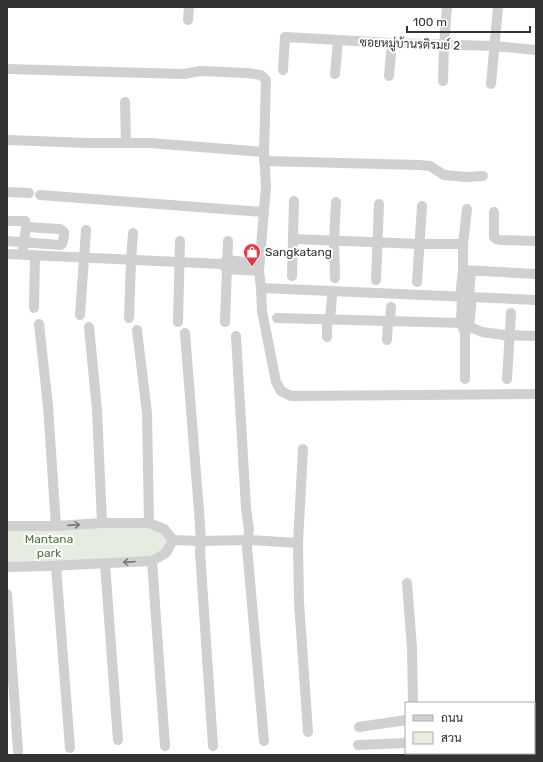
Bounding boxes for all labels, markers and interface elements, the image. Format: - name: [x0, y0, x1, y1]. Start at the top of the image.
- scale bar: [407, 8, 530, 34]
- text: 100 m: [413, 15, 447, 29]
- street label: ซอยหมู่บ้านรติรมย์ 2: [359, 34, 461, 54]
- shop icon: Sangkatang: [242, 242, 262, 267]
- place label: Sangkatang: [265, 245, 332, 259]
- one-way arrow: [67, 521, 80, 529]
- park label: Mantana park: [25, 532, 73, 560]
- one-way arrow: [123, 558, 136, 566]
- legend: [405, 702, 535, 754]
- text: ถนน: [441, 711, 464, 725]
- text: สวน: [441, 731, 462, 745]

